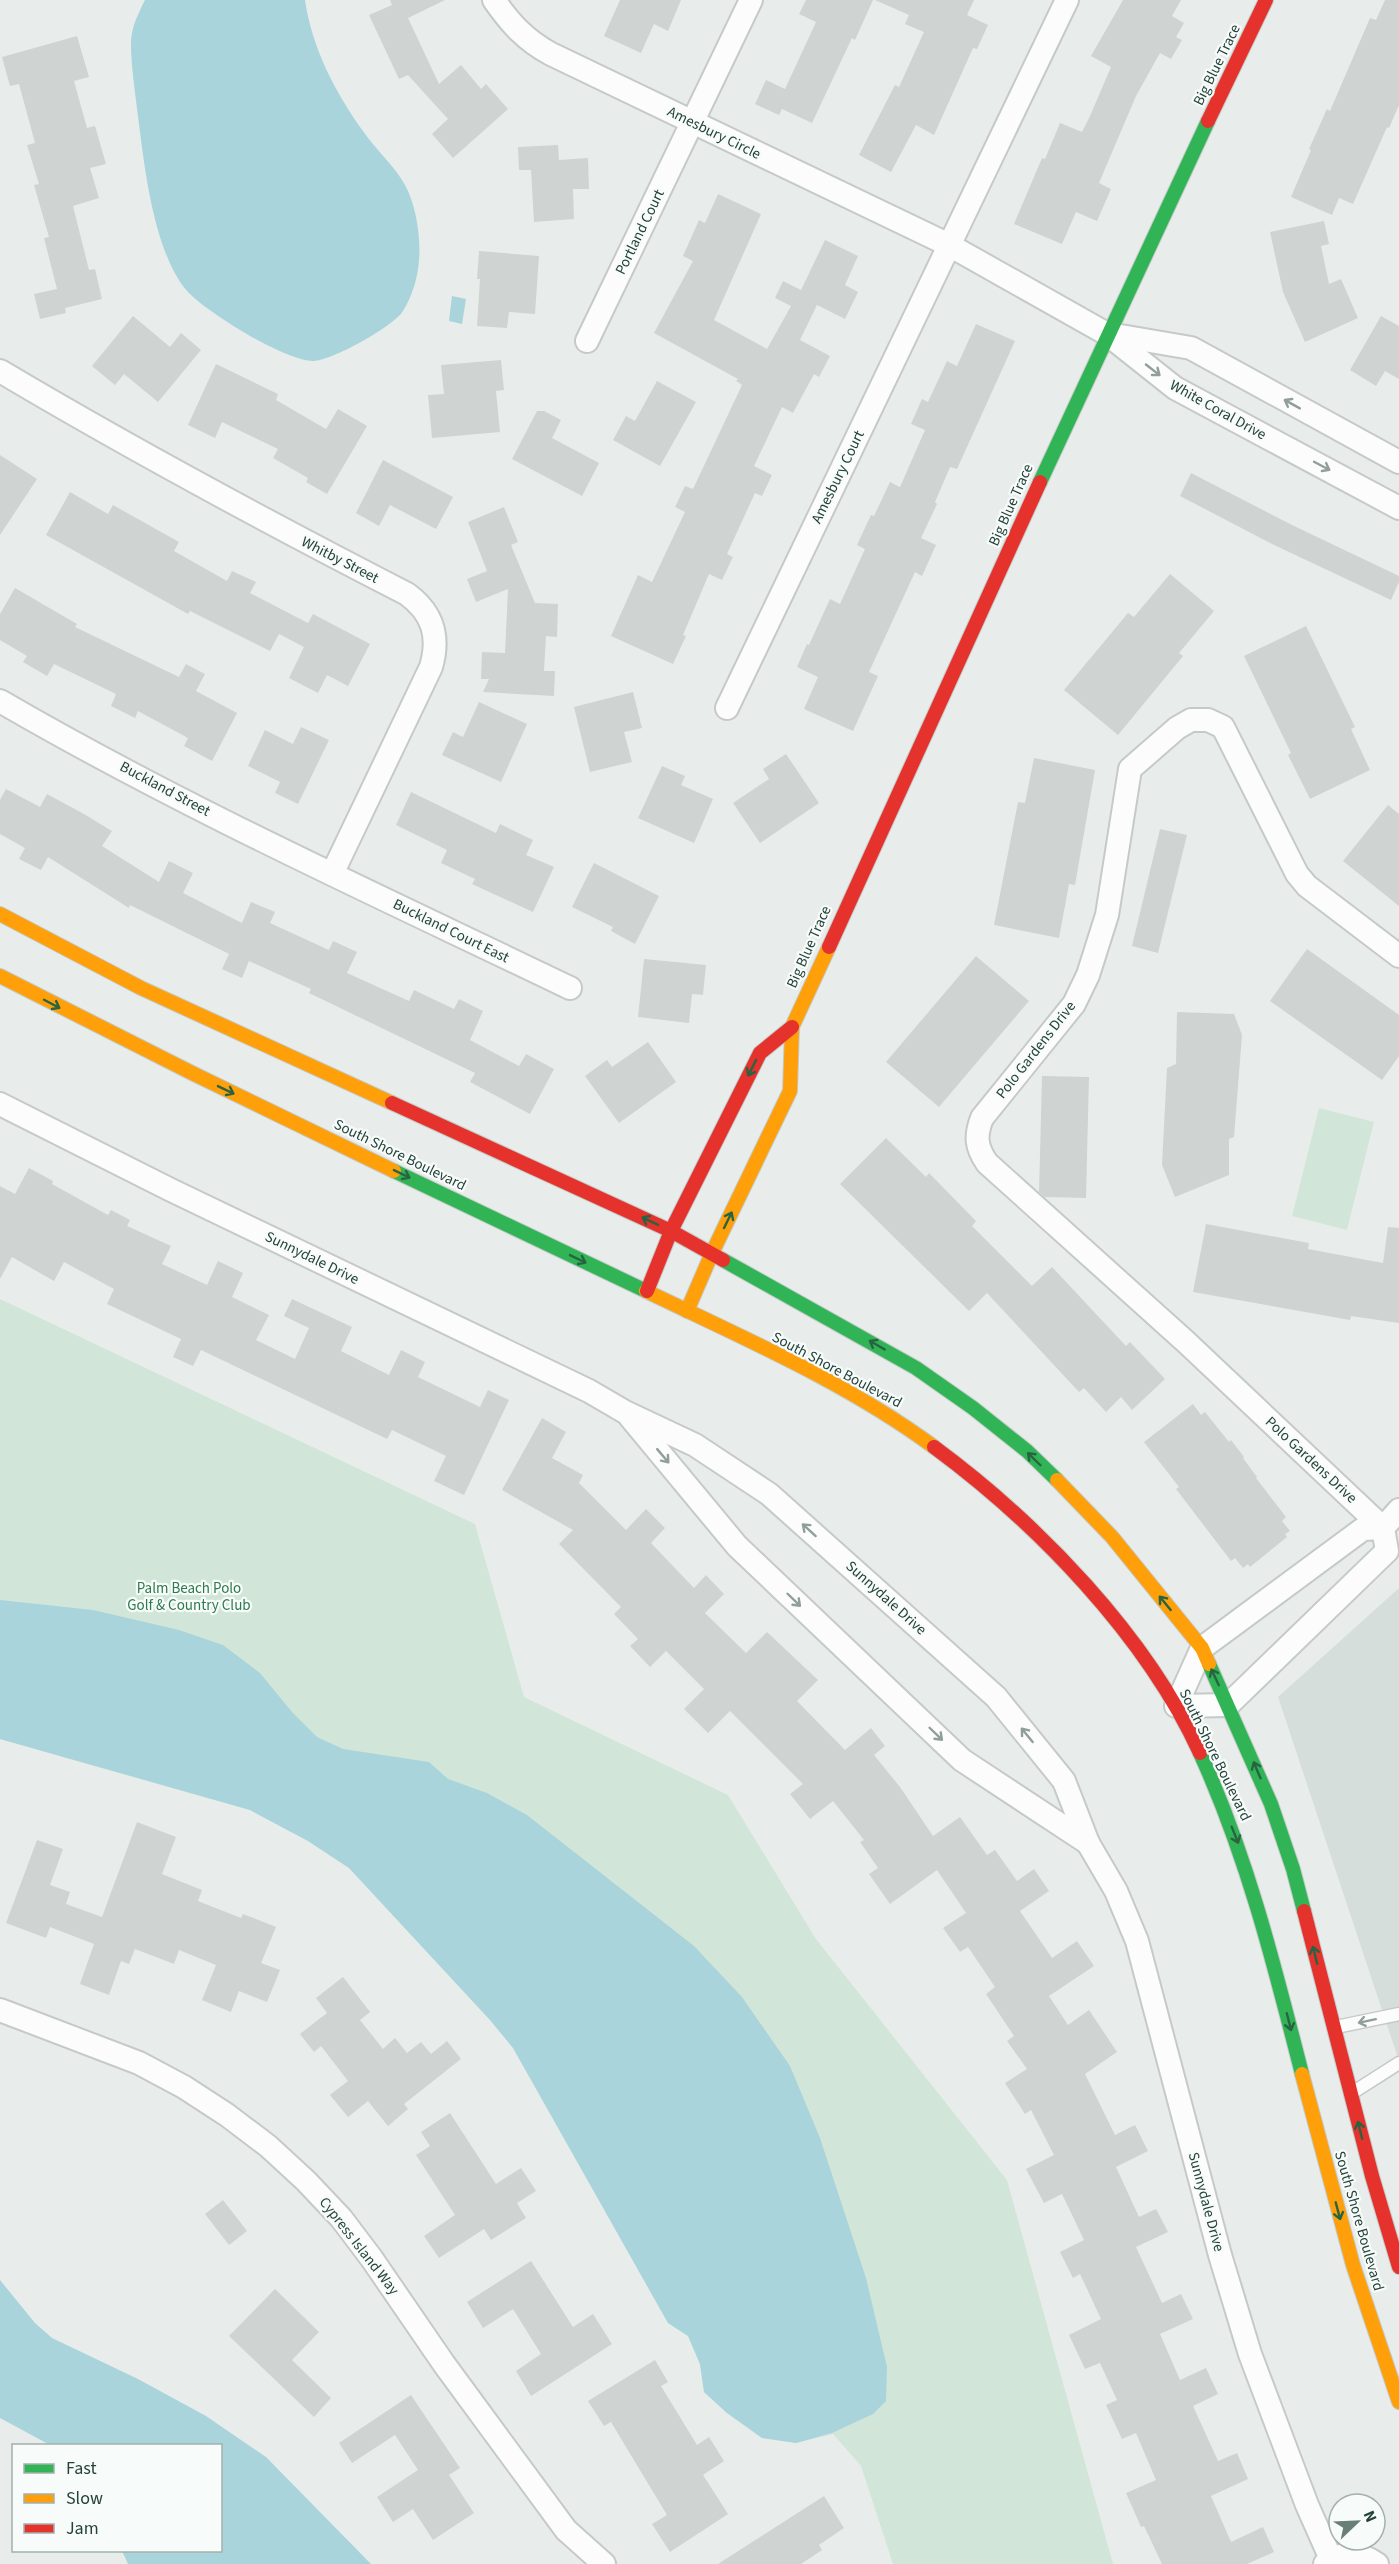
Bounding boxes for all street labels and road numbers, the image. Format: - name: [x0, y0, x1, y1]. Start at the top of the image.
- street label: Big Blue Trace: [1188, 21, 1246, 109]
- street label: Amesbury Circle: [664, 101, 764, 165]
- street label: Portland Court: [610, 186, 670, 278]
- street label: White Coral Drive: [1166, 375, 1270, 445]
- street label: Amesbury Court: [806, 427, 870, 527]
- street label: Big Blue Trace: [984, 461, 1038, 549]
- street label: Whitby Street: [298, 531, 382, 589]
- street label: Buckland Street: [116, 756, 214, 822]
- street label: Buckland Court East: [389, 894, 513, 968]
- street label: Big Blue Trace: [782, 903, 836, 991]
- street label: Polo Gardens Drive: [991, 997, 1081, 1103]
- street label: South Shore Boulevard: [330, 1114, 470, 1196]
- street label: Sunnydale Drive: [261, 1226, 363, 1290]
- street label: South Shore Boulevard: [768, 1327, 906, 1413]
- street label: Polo Gardens Drive: [1260, 1412, 1362, 1508]
- street label: Sunnydale Drive: [841, 1556, 931, 1640]
- street label: South Shore Boulevard: [1174, 1685, 1256, 1825]
- street label: South Shore Boulevard: [1329, 2149, 1389, 2293]
- street label: Sunnydale Drive: [1183, 2150, 1229, 2254]
- street label: Cypress Island Way: [314, 2193, 404, 2299]

